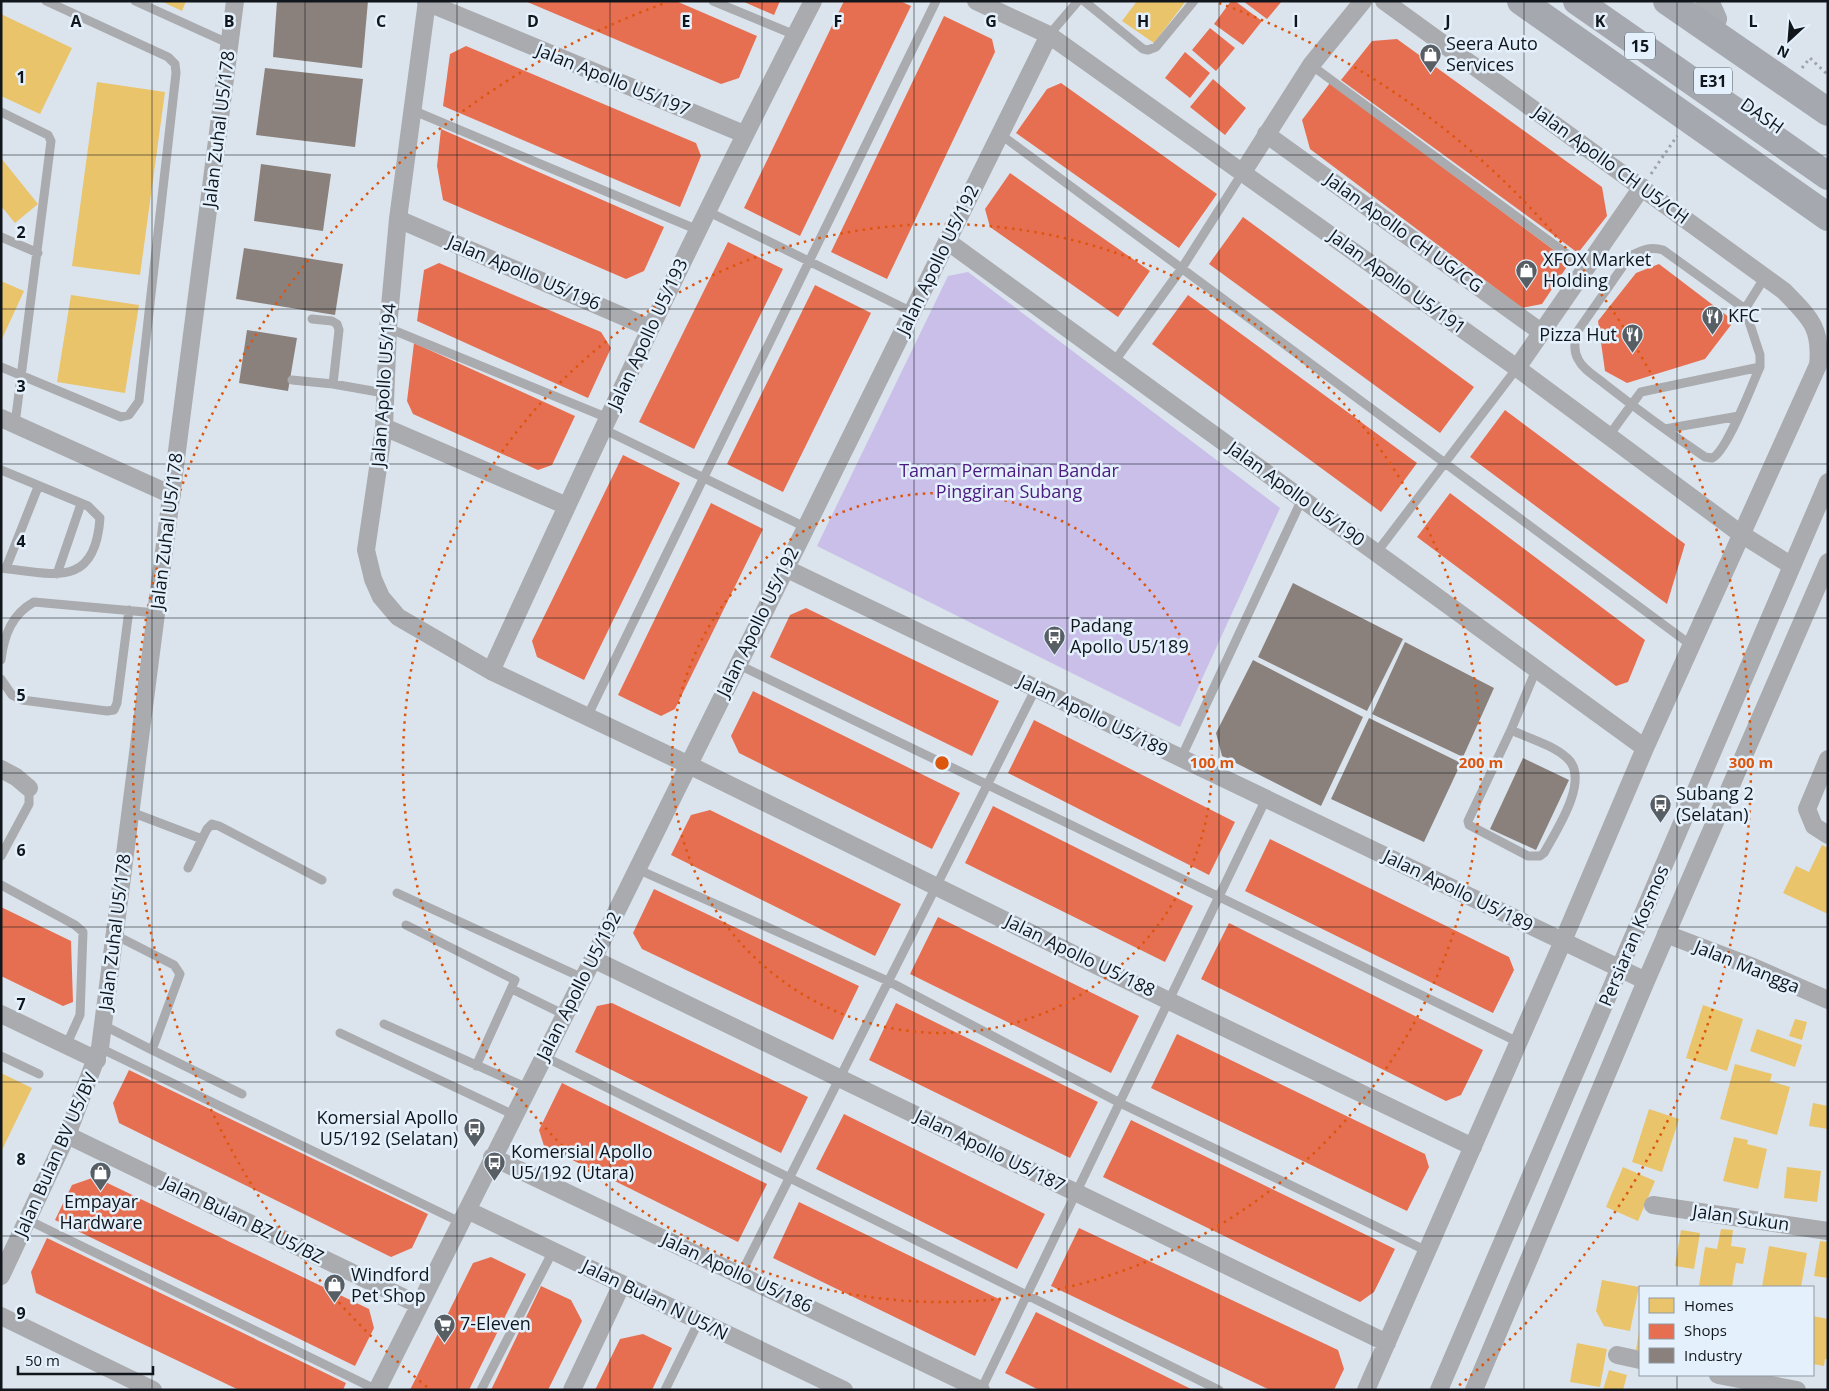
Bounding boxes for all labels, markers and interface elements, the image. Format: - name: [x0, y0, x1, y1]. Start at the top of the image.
- text: A: [70, 10, 82, 32]
- text: B: [224, 10, 234, 32]
- text: C: [376, 10, 386, 32]
- text: D: [527, 10, 539, 32]
- text: E: [682, 10, 691, 32]
- text: F: [834, 10, 842, 32]
- text: G: [985, 10, 997, 32]
- text: H: [1137, 10, 1149, 32]
- text: I: [1293, 10, 1299, 32]
- text: J: [1443, 10, 1451, 32]
- text: K: [1595, 10, 1606, 32]
- text: L: [1748, 10, 1758, 32]
- north arrow: [1764, 15, 1814, 65]
- place label: Seera Auto Services: [1446, 31, 1538, 76]
- road number: 15: [1625, 32, 1655, 59]
- street label: Jalan Apollo U5/197: [531, 37, 694, 121]
- text: N: [1774, 41, 1792, 63]
- shop icon: Seera Auto Services: [1418, 42, 1442, 73]
- street label: Jalan Zuhal U5/178: [196, 49, 240, 211]
- text: 1: [16, 66, 26, 88]
- road number: E31: [1694, 68, 1732, 94]
- street label: DASH: [1736, 92, 1789, 139]
- street label: Jalan Apollo CH U5/CH: [1527, 98, 1694, 229]
- street label: Jalan Apollo CH UG/CG: [1319, 166, 1488, 298]
- street label: Jalan Apollo U5/192: [890, 181, 984, 340]
- text: 2: [16, 221, 26, 243]
- street label: Jalan Apollo U5/191: [1323, 222, 1471, 339]
- street label: Jalan Apollo U5/196: [442, 228, 604, 315]
- place label: XFOX Market Holding: [1543, 247, 1651, 292]
- street label: Jalan Apollo U5/193: [601, 254, 693, 415]
- shop icon: XFOX Market Holding: [1515, 258, 1539, 289]
- street label: Jalan Apollo U5/194: [365, 302, 401, 469]
- place label: KFC: [1728, 303, 1760, 327]
- restaurant icon: KFC: [1700, 304, 1724, 335]
- place label: Pizza Hut: [1539, 322, 1617, 346]
- restaurant icon: Pizza Hut: [1621, 323, 1645, 354]
- text: 3: [16, 375, 26, 397]
- street label: Jalan Apollo U5/190: [1222, 434, 1370, 551]
- street label: Jalan Zuhal U5/178: [144, 451, 188, 613]
- park label: Taman Permainan Bandar Pinggiran Subang: [899, 458, 1119, 503]
- text: 4: [16, 530, 26, 552]
- street label: Jalan Apollo U5/192: [710, 543, 804, 702]
- place label: Padang Apollo U5/189: [1070, 613, 1189, 658]
- bus stop icon: Padang Apollo U5/189: [1042, 624, 1066, 655]
- street label: Jalan Apollo U5/189: [1013, 668, 1172, 762]
- text: 5: [16, 684, 26, 706]
- text: 100 m: [1190, 752, 1234, 772]
- text: 200 m: [1459, 752, 1503, 772]
- text: 300 m: [1729, 752, 1773, 772]
- centre of rings: [933, 754, 951, 772]
- place label: Subang 2 (Selatan): [1676, 781, 1754, 826]
- bus stop icon: Subang 2 (Selatan): [1648, 792, 1672, 823]
- text: 6: [16, 839, 26, 861]
- street label: Jalan Apollo U5/189: [1378, 843, 1537, 937]
- street label: Jalan Zuhal U5/178: [92, 852, 136, 1014]
- street label: Persiaran Kosmos: [1593, 861, 1674, 1010]
- street label: Jalan Apollo U5/192: [529, 907, 626, 1066]
- street label: Jalan Apollo U5/188: [1000, 908, 1159, 1002]
- street label: Jalan Mangga: [1689, 933, 1804, 998]
- text: 7: [16, 993, 26, 1015]
- street label: Jalan Bulan BV U5/BV: [7, 1068, 102, 1242]
- street label: Jalan Apollo U5/187: [910, 1103, 1069, 1197]
- place label: Komersial Apollo U5/192 (Selatan): [317, 1105, 458, 1150]
- bus stop icon: Komersial Apollo U5/192 (Selatan): [462, 1116, 486, 1147]
- place label: Komersial Apollo U5/192 (Utara): [511, 1139, 652, 1184]
- text: 8: [16, 1148, 26, 1170]
- bus stop icon: Komersial Apollo U5/192 (Utara): [483, 1150, 507, 1181]
- shop icon: Empayar Hardware: [89, 1160, 113, 1191]
- street label: Jalan Bulan BZ U5/BZ: [157, 1169, 328, 1269]
- place label: Empayar Hardware: [59, 1189, 143, 1234]
- street label: Jalan Sukun: [1689, 1198, 1791, 1236]
- street label: Jalan Apollo U5/186: [656, 1226, 817, 1318]
- street label: Jalan Bulan N U5/N: [577, 1252, 733, 1345]
- place label: Windford Pet Shop: [351, 1262, 429, 1307]
- shop icon: Windford Pet Shop: [323, 1273, 347, 1304]
- legend: [1639, 1286, 1814, 1376]
- text: Homes: [1684, 1295, 1734, 1315]
- text: 9: [16, 1302, 26, 1324]
- place label: 7-Eleven: [460, 1311, 531, 1335]
- supermarket icon: 7-Eleven: [432, 1312, 456, 1343]
- text: Shops: [1684, 1320, 1727, 1340]
- scale bar: [18, 1344, 152, 1376]
- text: Industry: [1684, 1345, 1742, 1365]
- text: 50 m: [25, 1350, 60, 1370]

